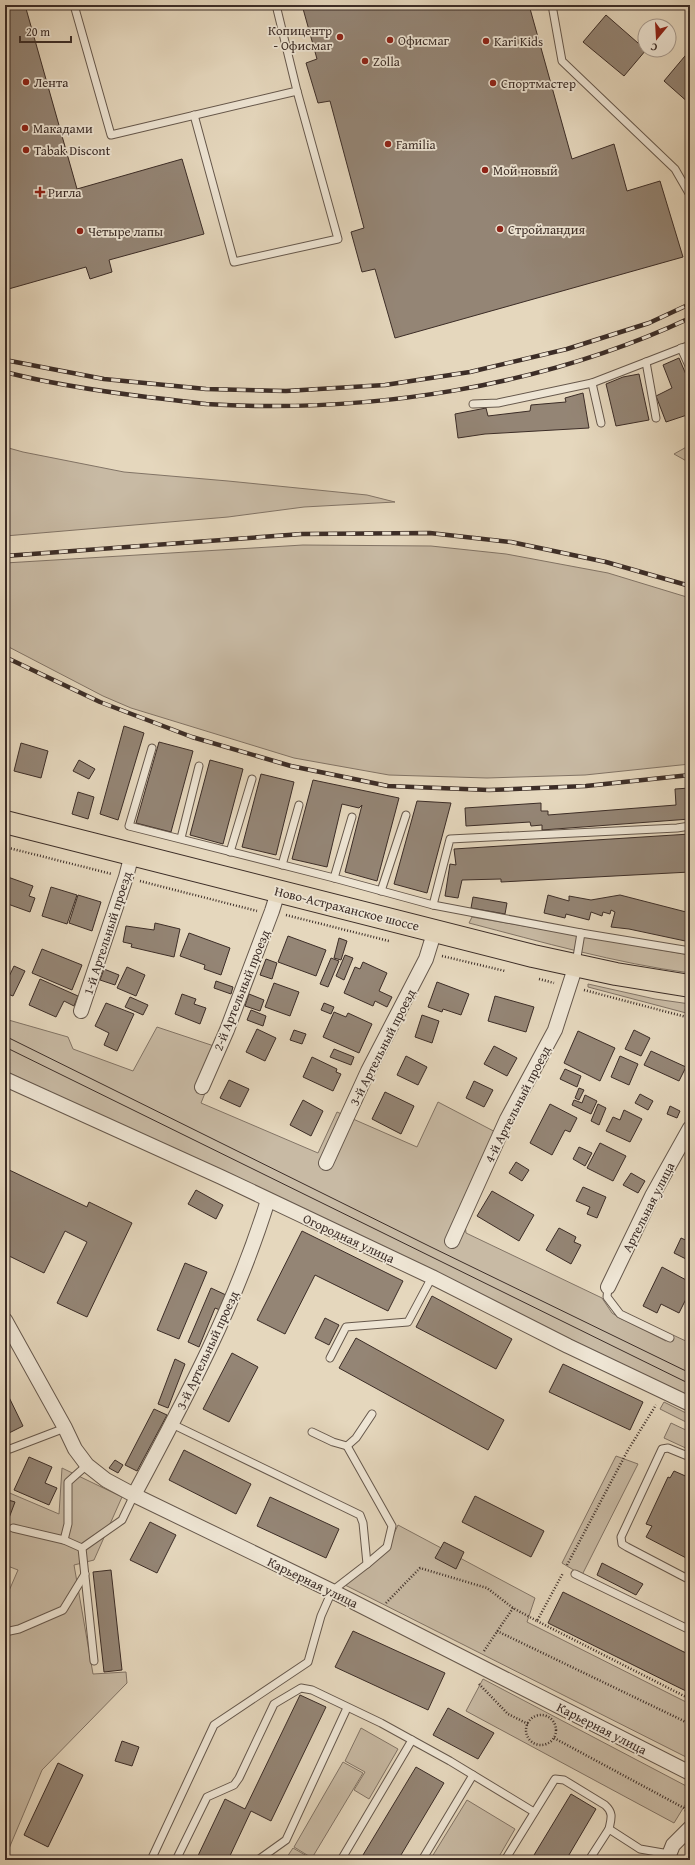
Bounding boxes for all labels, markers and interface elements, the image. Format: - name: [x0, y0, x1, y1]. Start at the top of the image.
- scale bar: [20, 18, 71, 44]
- north arrow: [637, 18, 677, 58]
- place label: Копицентр - Офисмаг: [268, 21, 332, 55]
- text: 20 m: [26, 23, 50, 40]
- place label: Офисмаг: [398, 31, 450, 50]
- marker: Копицентр - Офисмаг: [335, 32, 345, 42]
- place label: Kari Kids: [494, 32, 543, 51]
- marker: Офисмаг: [385, 35, 395, 45]
- marker: Kari Kids: [481, 36, 491, 46]
- text: С: [648, 39, 659, 56]
- place label: Zolla: [373, 52, 401, 71]
- marker: Zolla: [360, 56, 370, 66]
- place label: Лента: [34, 73, 69, 92]
- place label: Спортмастер: [501, 74, 576, 93]
- marker: Лента: [21, 77, 31, 87]
- marker: Спортмастер: [488, 78, 498, 88]
- place label: Макадами: [33, 119, 93, 138]
- marker: Макадами: [20, 123, 30, 133]
- place label: Familia: [396, 135, 437, 154]
- marker: Familia: [383, 139, 393, 149]
- place label: Tabak Discont: [34, 141, 111, 160]
- marker: Tabak Discont: [21, 145, 31, 155]
- place label: Мой новый: [493, 161, 558, 180]
- marker: Мой новый: [480, 165, 490, 175]
- place label: Ригла: [48, 183, 82, 202]
- marker: Ригла: [35, 187, 45, 197]
- place label: Стройландия: [508, 220, 585, 239]
- place label: Четыре лапы: [88, 222, 163, 241]
- marker: Стройландия: [495, 224, 505, 234]
- marker: Четыре лапы: [75, 226, 85, 236]
- street label: 1-й Артельный проезд: [79, 869, 136, 997]
- street label: Ново-Астраханское шоссе: [273, 881, 421, 936]
- street label: 2-й Артельный проезд: [209, 927, 274, 1054]
- street label: 3-й Артельный проезд: [345, 985, 420, 1109]
- street label: 4-й Артельный проезд: [480, 1042, 555, 1166]
- street label: Артельная улица: [618, 1158, 680, 1256]
- street label: Огородная улица: [300, 1209, 398, 1268]
- street label: 3-й Артельный проезд: [172, 1288, 243, 1413]
- street label: Карьерная улица: [264, 1552, 362, 1613]
- street label: Карьерная улица: [553, 1698, 651, 1760]

